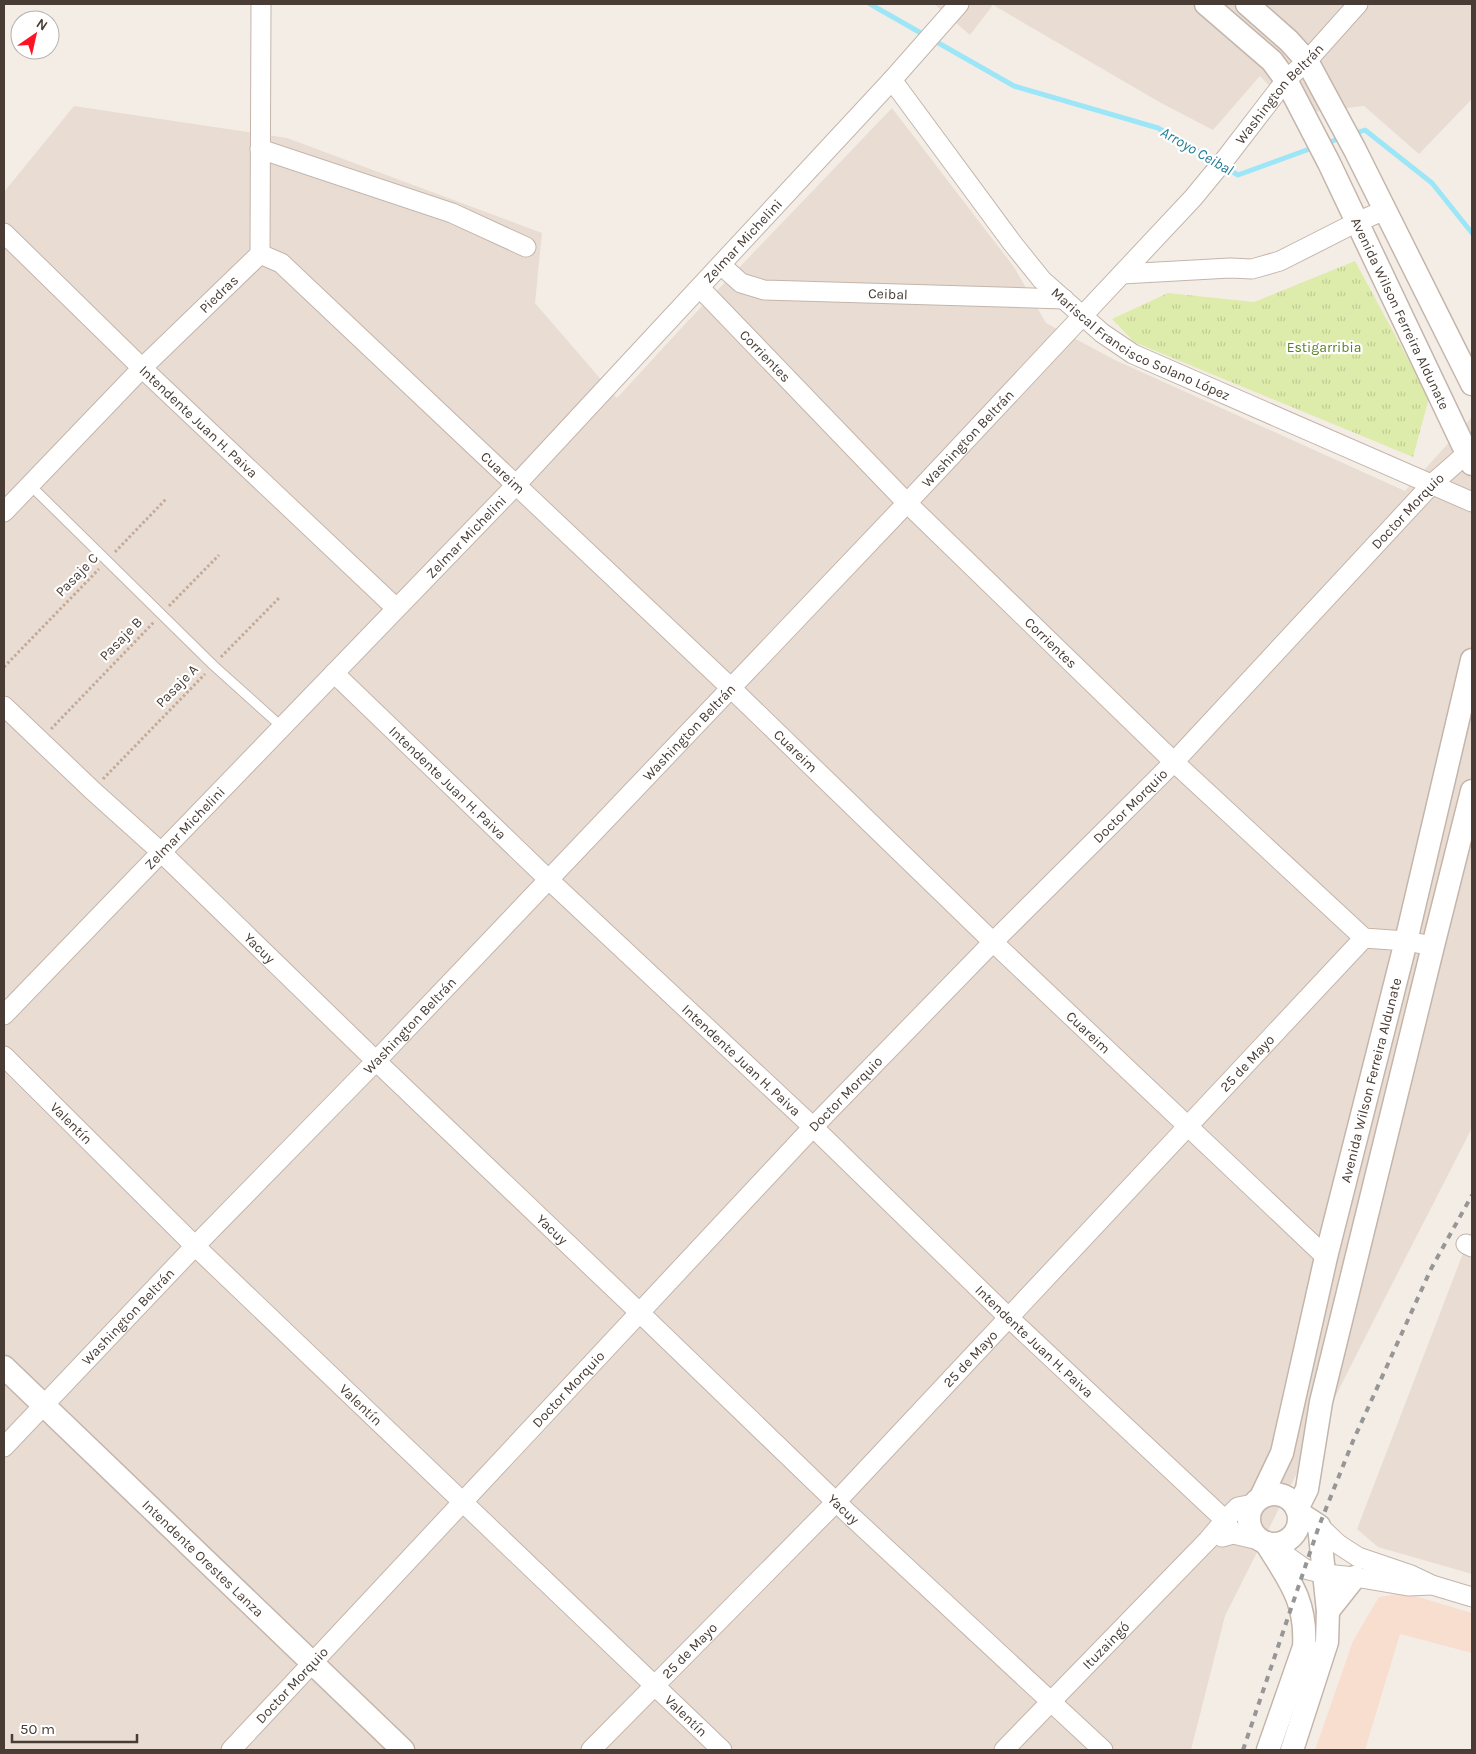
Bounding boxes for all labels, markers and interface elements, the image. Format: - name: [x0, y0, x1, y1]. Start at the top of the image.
- north arrow: [10, 10, 60, 60]
- text: N: [33, 15, 51, 34]
- street label: Washington Beltrán: [1231, 40, 1327, 147]
- water label: Arroyo Ceibal: [1157, 123, 1237, 179]
- street label: Zelmar Michelini: [700, 195, 786, 286]
- street label: Avenida Wilson Ferreira Aldunate: [1348, 215, 1453, 412]
- street label: Piedras: [196, 271, 242, 317]
- street label: Mariscal Francisco Solano López: [1048, 284, 1233, 404]
- street label: Ceibal: [868, 285, 908, 303]
- street label: Corrientes: [736, 326, 794, 385]
- park label: Estigarribia: [1287, 339, 1361, 356]
- street label: Intendente Juan H. Paiva: [136, 362, 261, 481]
- street label: Washington Beltrán: [918, 386, 1017, 491]
- street label: Cuareim: [477, 448, 528, 497]
- street label: Doctor Morquio: [1368, 469, 1447, 552]
- street label: Zelmar Michelini: [422, 492, 510, 582]
- street label: Pasaje C: [52, 550, 102, 600]
- street label: Pasaje B: [96, 614, 146, 664]
- street label: Corrientes: [1021, 614, 1081, 672]
- street label: Pasaje A: [152, 661, 202, 711]
- street label: Washington Beltrán: [639, 680, 739, 784]
- street label: Intendente Juan H. Paiva: [386, 722, 510, 843]
- street label: Cuareim: [770, 726, 821, 776]
- street label: Doctor Morquio: [1089, 765, 1171, 846]
- street label: Zelmar Michelini: [141, 783, 228, 873]
- street label: Yacuy: [241, 929, 279, 967]
- street label: Washington Beltrán: [360, 974, 460, 1077]
- street label: Avenida Wilson Ferreira Aldunate: [1337, 976, 1405, 1184]
- street label: Intendente Juan H. Paiva: [679, 1000, 804, 1120]
- street label: Cuareim: [1063, 1007, 1114, 1057]
- street label: 25 de Mayo: [1216, 1031, 1278, 1095]
- street label: Doctor Morquio: [805, 1052, 886, 1135]
- street label: Valentín: [47, 1098, 96, 1148]
- street label: Yacuy: [533, 1210, 572, 1248]
- street label: Washington Beltrán: [78, 1265, 178, 1368]
- street label: Intendente Juan H. Paiva: [972, 1281, 1097, 1401]
- street label: 25 de Mayo: [939, 1327, 1001, 1391]
- street label: Doctor Morquio: [528, 1347, 608, 1431]
- street label: Valentín: [336, 1380, 386, 1429]
- street label: Yacuy: [824, 1490, 863, 1528]
- street label: Intendente Orestes Lanza: [139, 1496, 267, 1620]
- street label: Ituzaingó: [1079, 1618, 1133, 1673]
- street label: 25 de Mayo: [658, 1619, 721, 1682]
- street label: Doctor Morquio: [252, 1643, 332, 1727]
- street label: Valentín: [661, 1691, 711, 1740]
- scale bar: [12, 1712, 138, 1744]
- text: 50 m: [20, 1720, 55, 1738]

